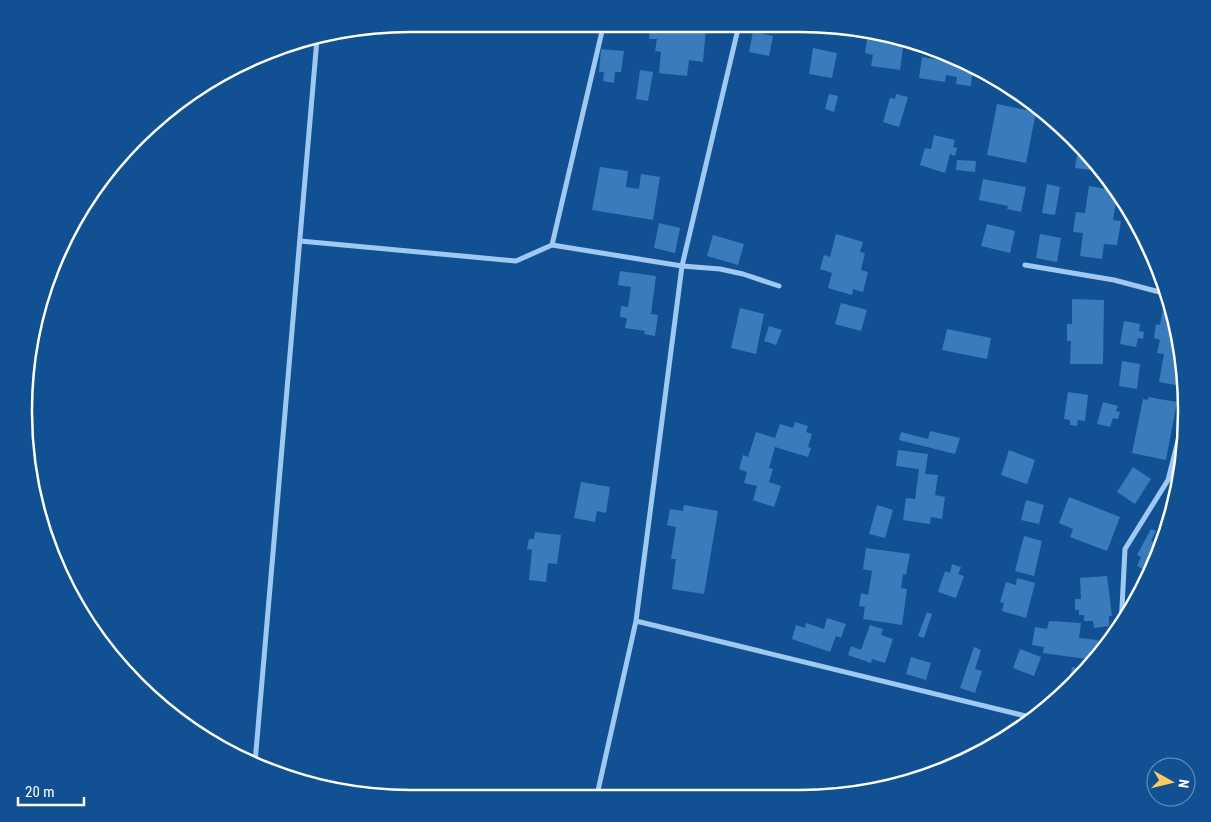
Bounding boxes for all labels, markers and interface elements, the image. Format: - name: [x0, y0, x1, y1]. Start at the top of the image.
- north arrow: [1146, 757, 1196, 807]
- scale bar: [18, 774, 84, 806]
- text: N: [1175, 778, 1192, 789]
- text: 20 m: [25, 783, 55, 801]

